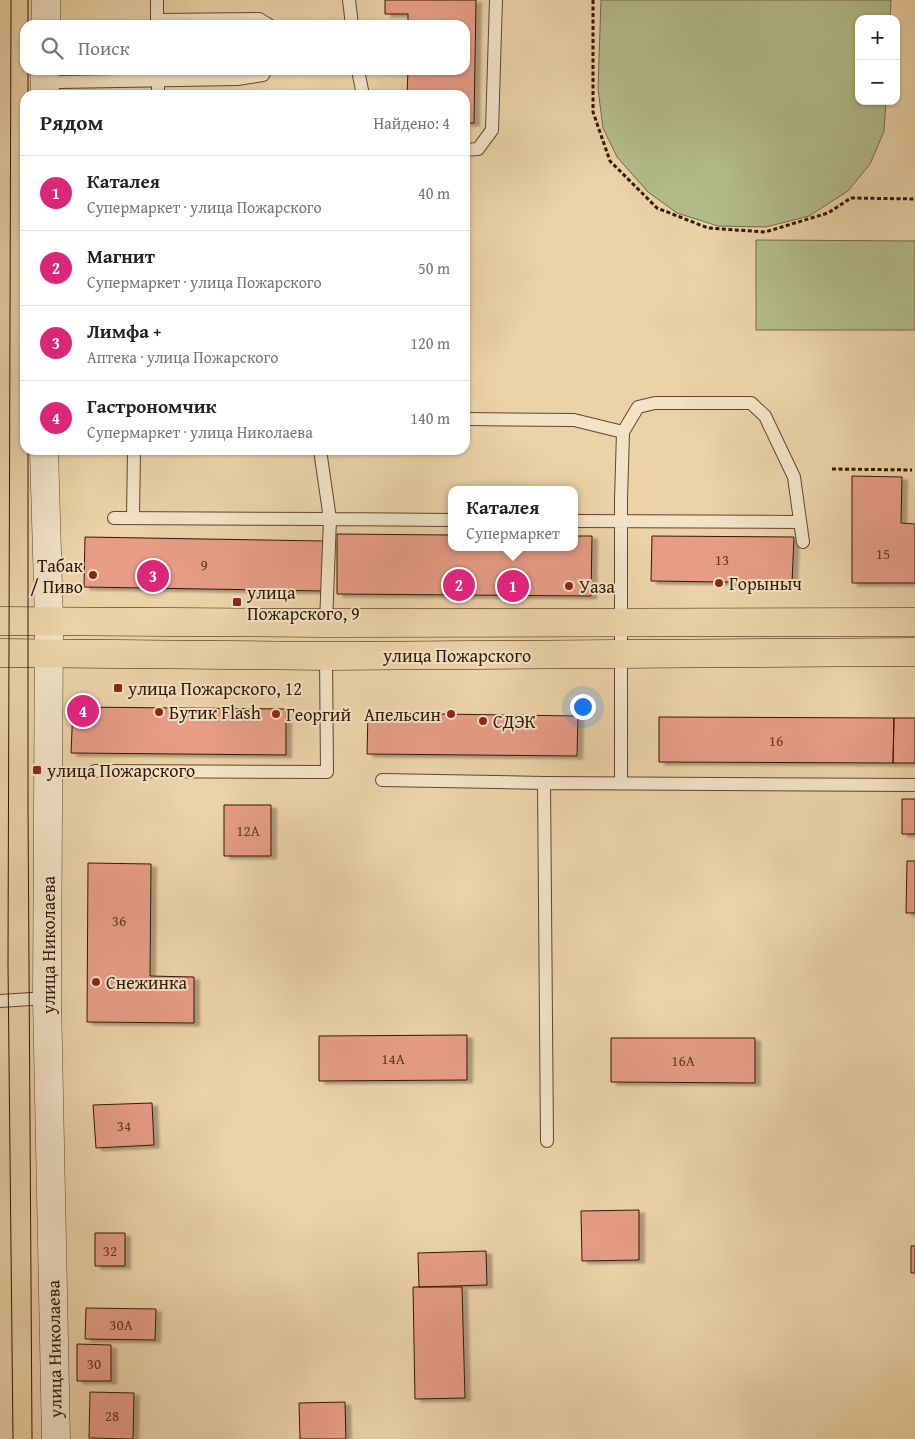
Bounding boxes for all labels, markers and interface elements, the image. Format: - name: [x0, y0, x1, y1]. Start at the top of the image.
- map controls: [855, 15, 900, 105]
- button: +: [855, 15, 900, 60]
- search box: [20, 20, 470, 75]
- icon: search: [38, 34, 66, 62]
- text: Поиск: [78, 34, 130, 62]
- button: −: [855, 60, 900, 105]
- text: Рядом: [40, 107, 103, 138]
- text: Найдено: 4: [373, 111, 450, 135]
- text: Каталея: [87, 167, 160, 195]
- text: 1: [52, 181, 60, 205]
- text: 40 m: [418, 181, 450, 205]
- text: Супермаркет · улица Пожарского: [87, 195, 322, 219]
- text: Магнит: [87, 242, 155, 270]
- text: 2: [52, 256, 60, 280]
- text: 50 m: [418, 256, 450, 280]
- text: Супермаркет · улица Пожарского: [87, 270, 322, 294]
- text: Лимфа +: [87, 317, 161, 345]
- text: 3: [52, 331, 60, 355]
- text: 120 m: [410, 331, 450, 355]
- text: Аптека · улица Пожарского: [87, 345, 278, 369]
- text: Гастрономчик: [87, 392, 216, 420]
- text: 4: [52, 406, 60, 430]
- text: 140 m: [410, 406, 450, 430]
- text: Супермаркет · улица Николаева: [87, 420, 313, 444]
- popup: [448, 486, 578, 551]
- text: Каталея: [466, 493, 539, 521]
- text: Супермаркет: [466, 521, 560, 545]
- house number: 15: [876, 543, 890, 564]
- house number: 13: [715, 549, 729, 570]
- place label: Табак / Пиво: [30, 552, 84, 600]
- house number: 9: [200, 554, 208, 575]
- pin: 3: [137, 557, 169, 595]
- pin: 2: [443, 566, 475, 604]
- pin: 1: [497, 567, 529, 605]
- marker: Табак / Пиво: [87, 569, 99, 581]
- place label: Горыныч: [729, 570, 802, 597]
- place label: Уаза: [579, 573, 615, 600]
- marker: Горыныч: [713, 577, 725, 589]
- place label: улица Пожарского, 9: [246, 579, 360, 627]
- marker: Уаза: [563, 580, 575, 592]
- marker: улица Пожарского, 9: [231, 596, 243, 608]
- street label: улица Пожарского: [382, 642, 531, 669]
- place label: улица Пожарского, 12: [127, 675, 302, 702]
- marker: улица Пожарского, 12: [112, 682, 124, 694]
- pin: 4: [67, 692, 99, 730]
- your location: [570, 694, 596, 720]
- place label: Бутик Flash: [169, 699, 261, 726]
- place label: Георгий: [286, 701, 351, 728]
- place label: Апельсин: [364, 701, 441, 728]
- marker: Бутик Flash: [153, 706, 165, 718]
- marker: Георгий: [270, 708, 282, 720]
- marker: Апельсин: [445, 708, 457, 720]
- place label: СДЭК: [493, 708, 536, 735]
- marker: СДЭК: [477, 715, 489, 727]
- house number: 16: [769, 730, 783, 751]
- place label: улица Пожарского: [46, 757, 195, 784]
- marker: улица Пожарского: [31, 764, 43, 776]
- house number: 12А: [236, 820, 260, 841]
- street label: улица Николаева: [35, 876, 62, 1015]
- house number: 36: [112, 910, 126, 931]
- place label: Снежинка: [106, 969, 187, 996]
- marker: Снежинка: [90, 976, 102, 988]
- house number: 14А: [381, 1048, 405, 1069]
- house number: 16А: [671, 1050, 695, 1071]
- house number: 34: [117, 1115, 131, 1136]
- house number: 32: [103, 1240, 117, 1261]
- street label: улица Николаева: [39, 1279, 69, 1419]
- house number: 30А: [109, 1314, 133, 1335]
- house number: 30: [87, 1353, 101, 1374]
- house number: 28: [105, 1405, 119, 1426]

